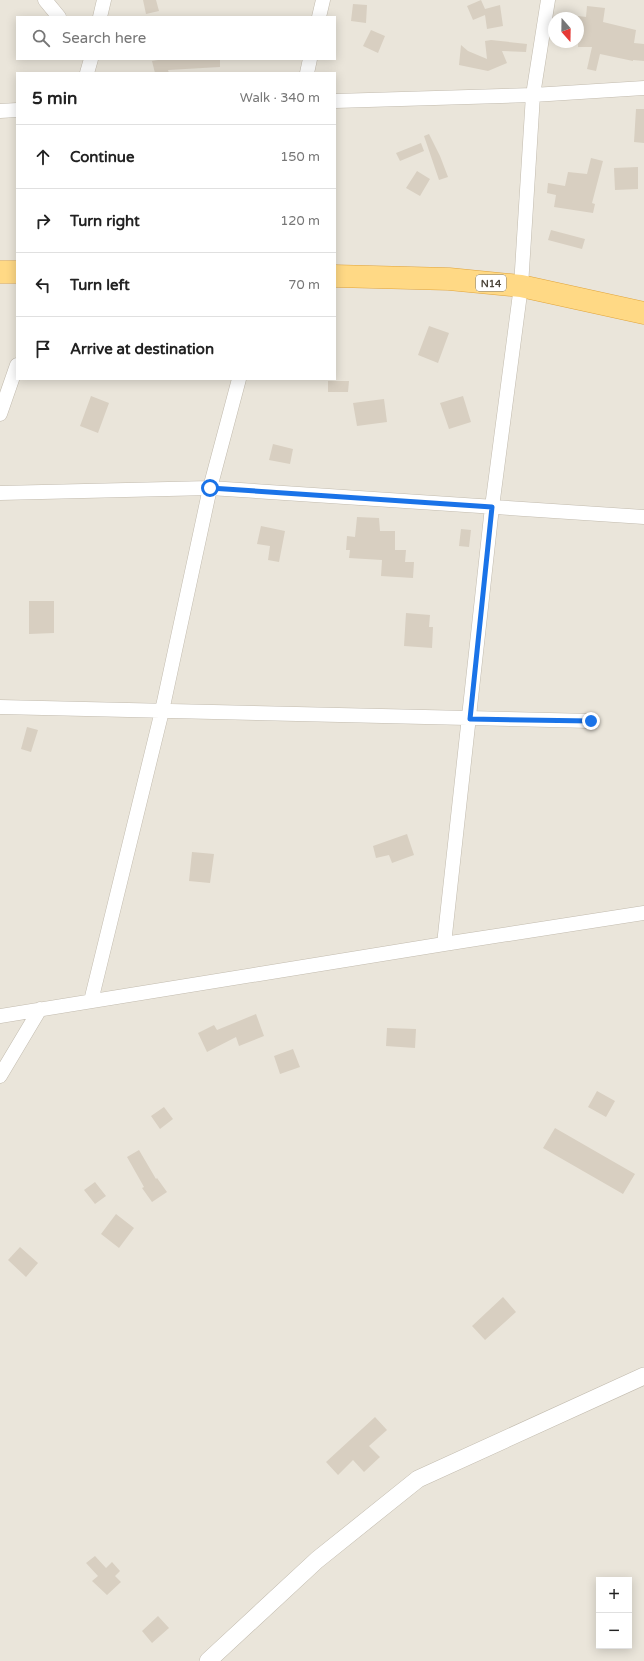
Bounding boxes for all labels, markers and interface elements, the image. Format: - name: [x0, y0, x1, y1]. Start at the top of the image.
- north arrow: [548, 12, 584, 48]
- search box: [16, 16, 336, 60]
- icon: search: [30, 27, 52, 49]
- text: Search here: [62, 29, 146, 47]
- text: 5 min: [32, 88, 77, 109]
- text: Walk · 340 m: [240, 90, 320, 106]
- icon: ahead: [32, 146, 54, 168]
- text: Continue: [70, 148, 134, 166]
- text: 150 m: [280, 149, 320, 165]
- icon: right: [32, 210, 54, 232]
- text: Turn right: [70, 212, 140, 230]
- text: 120 m: [280, 213, 320, 229]
- icon: left: [32, 274, 54, 296]
- road number: N14: [476, 275, 506, 291]
- text: Turn left: [70, 276, 130, 294]
- text: 70 m: [288, 277, 320, 293]
- icon: arrive: [32, 338, 54, 360]
- text: Arrive at destination: [70, 340, 214, 358]
- route start: [201, 479, 219, 497]
- route end: [582, 712, 600, 730]
- map controls: [596, 1577, 632, 1649]
- button: +: [596, 1577, 632, 1613]
- button: −: [596, 1613, 632, 1649]

